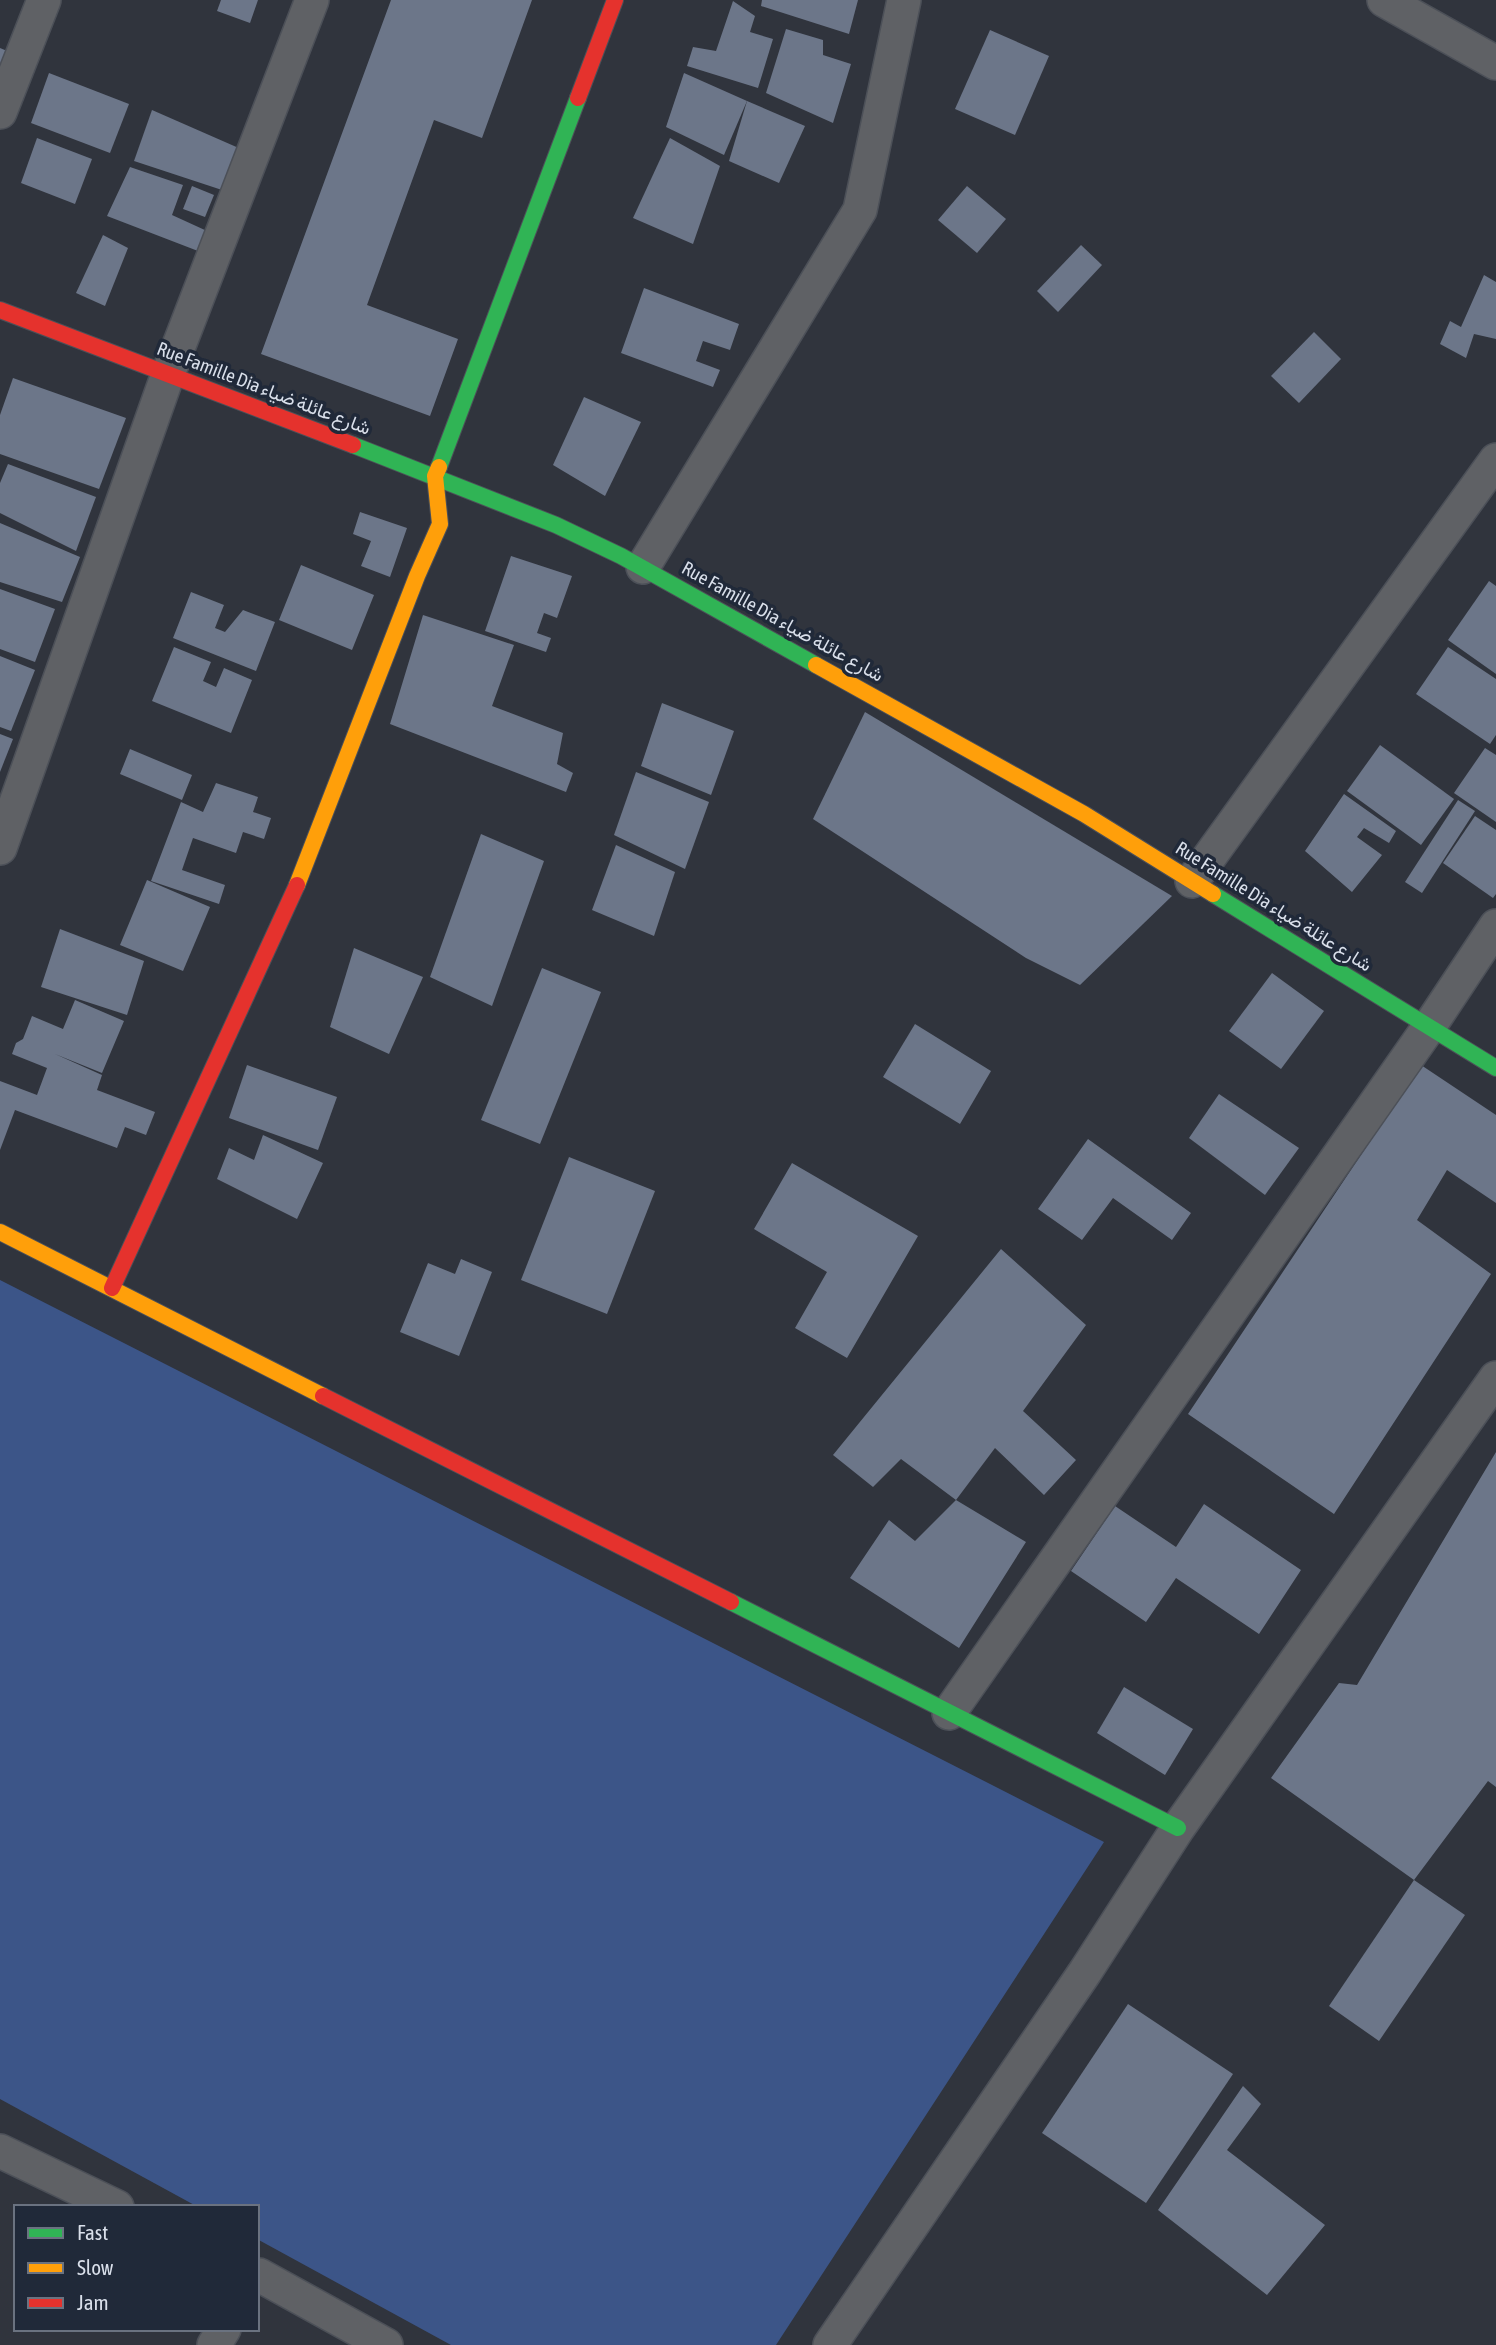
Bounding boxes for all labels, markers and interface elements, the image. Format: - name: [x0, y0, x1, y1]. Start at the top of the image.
- street label: Rue Famille Dia شارع عائلة ضياء: [153, 337, 374, 441]
- street label: Rue Famille Dia شارع عائلة ضياء: [677, 556, 888, 687]
- street label: Rue Famille Dia شارع عائلة ضياء: [1171, 836, 1376, 977]
- legend: [14, 2205, 259, 2331]
- text: Fast: [77, 2220, 108, 2244]
- text: Slow: [77, 2255, 114, 2279]
- text: Jam: [77, 2290, 109, 2314]

